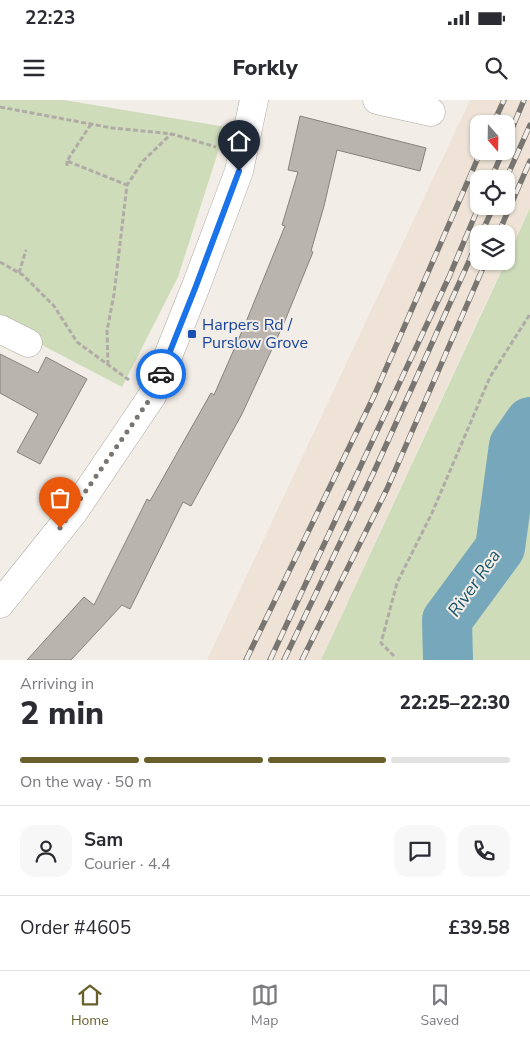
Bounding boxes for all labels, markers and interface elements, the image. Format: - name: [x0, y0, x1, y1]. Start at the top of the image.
- text: 22:23: [25, 5, 75, 31]
- text: Forkly: [232, 53, 298, 83]
- icon: menu: [20, 54, 48, 82]
- icon: search: [482, 54, 510, 82]
- north arrow: [470, 115, 515, 160]
- map controls: [470, 115, 515, 270]
- pin: [218, 120, 260, 171]
- icon: home: [225, 127, 253, 155]
- button: locate: [470, 170, 515, 215]
- button: layers: [470, 225, 515, 270]
- place label: Harpers Rd / Purslow Grove: [202, 314, 308, 354]
- marker: Harpers Rd / Purslow Grove: [186, 328, 198, 340]
- courier: [136, 349, 186, 399]
- icon: car: [147, 360, 175, 388]
- pin: [39, 477, 81, 528]
- icon: bag: [46, 484, 74, 512]
- water label: River Rea: [442, 545, 506, 621]
- text: Arriving in: [20, 673, 94, 695]
- text: 22:25–22:30: [399, 690, 510, 716]
- text: 2 min: [20, 692, 104, 735]
- text: On the way · 50 m: [20, 771, 152, 793]
- button: person: [20, 825, 72, 877]
- button: chat: [394, 825, 446, 877]
- button: phone: [458, 825, 510, 877]
- text: Sam: [84, 827, 123, 853]
- text: Courier · 4.4: [84, 853, 170, 875]
- text: Order #4605: [20, 915, 131, 941]
- text: £39.58: [448, 915, 510, 941]
- tab: Home: [71, 981, 109, 1030]
- tab: Map: [251, 981, 279, 1030]
- tab: Saved: [420, 981, 459, 1030]

